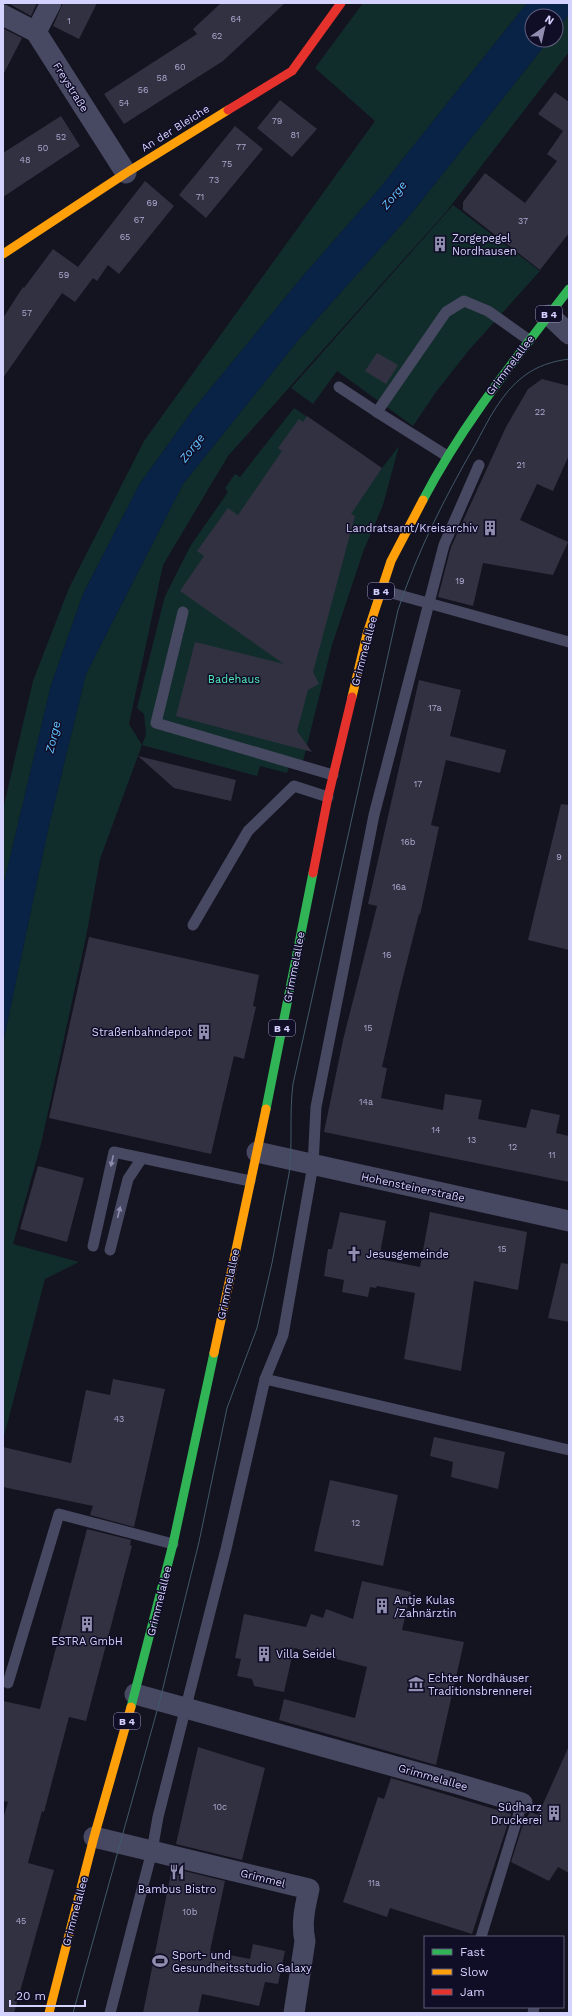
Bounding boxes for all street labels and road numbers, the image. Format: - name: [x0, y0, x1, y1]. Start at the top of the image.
- street label: Freystraße: [50, 60, 91, 115]
- street label: An der Bleiche: [139, 102, 212, 155]
- road number: B 4: [536, 306, 562, 322]
- street label: Grimmelallee: [484, 333, 537, 398]
- road number: B 4: [368, 583, 394, 599]
- street label: Grimmelallee: [349, 615, 380, 687]
- street label: Grimmelallee: [281, 931, 308, 1004]
- road number: B 4: [269, 1020, 295, 1036]
- street label: Hohensteinerstraße: [360, 1170, 466, 1205]
- street label: Grimmelallee: [215, 1248, 242, 1321]
- street label: Grimmelallee: [145, 1565, 174, 1637]
- road number: B 4: [114, 1713, 140, 1729]
- street label: Grimmelallee: [397, 1761, 469, 1794]
- street label: Grimmel: [239, 1867, 287, 1891]
- street label: Grimmelallee: [60, 1875, 91, 1947]

